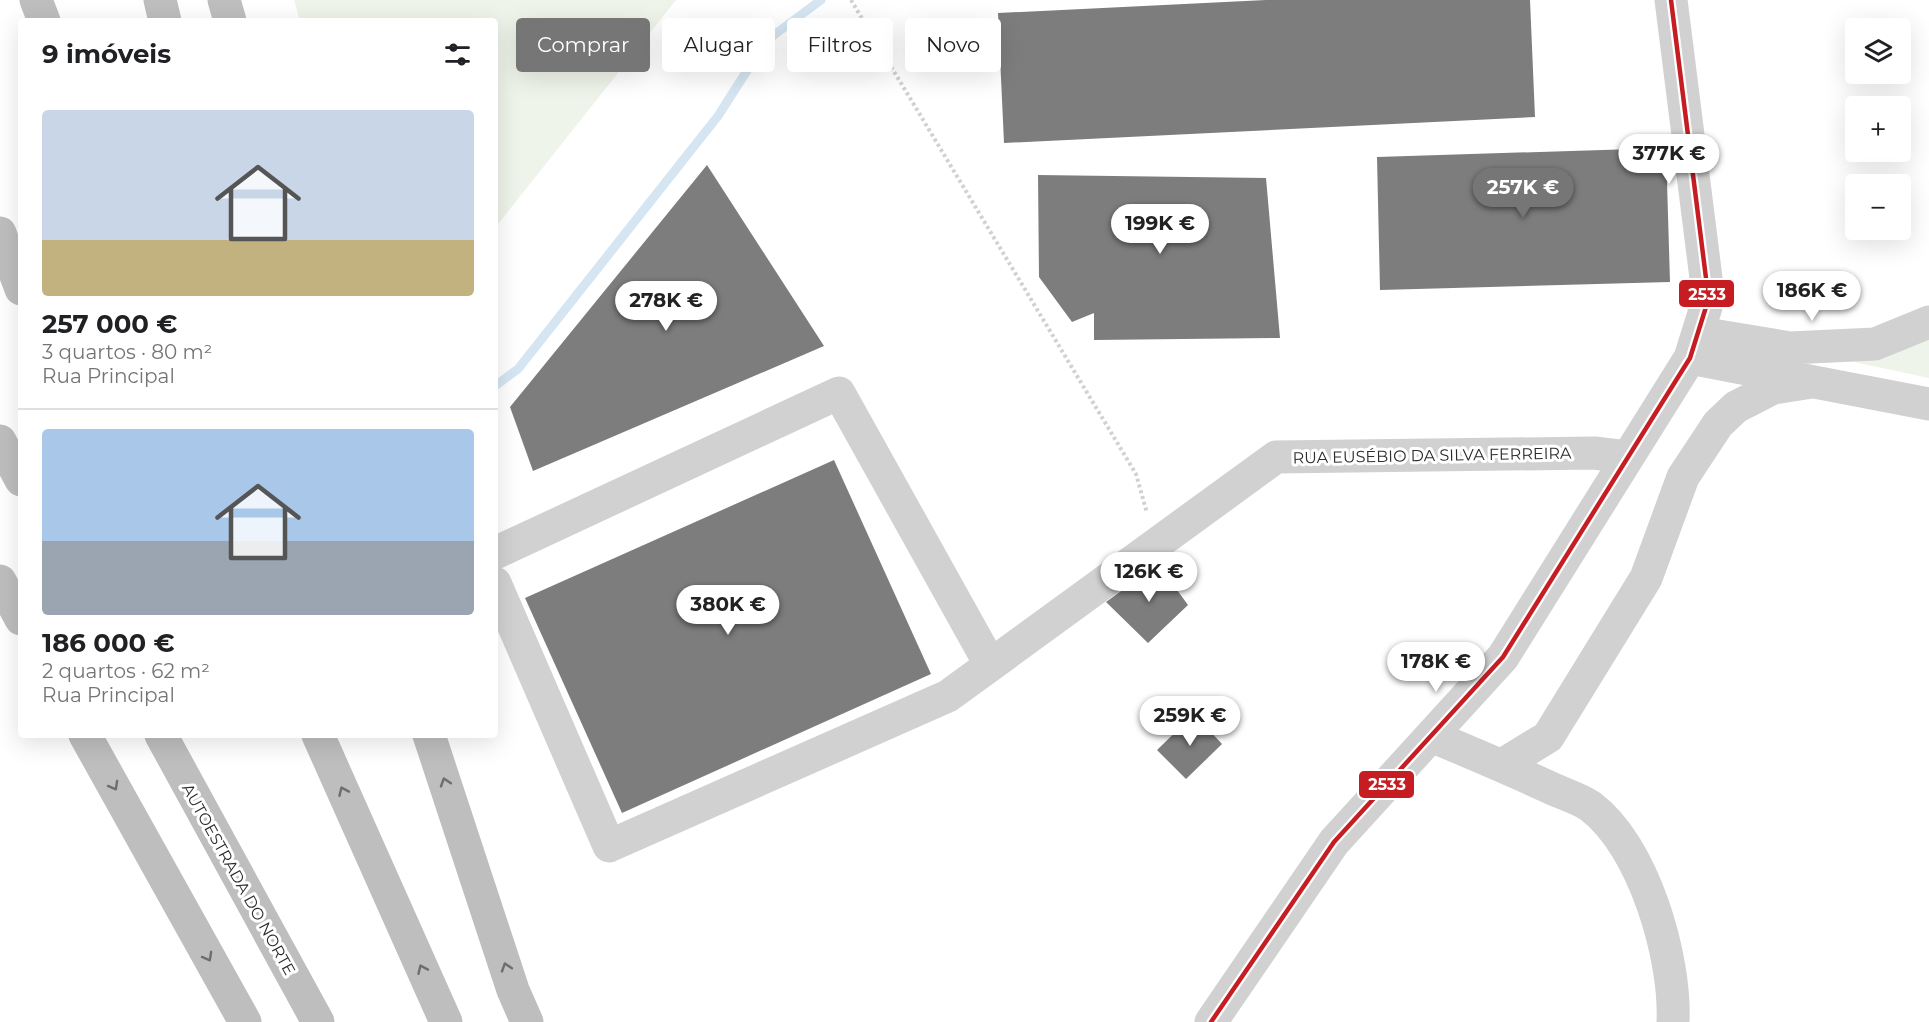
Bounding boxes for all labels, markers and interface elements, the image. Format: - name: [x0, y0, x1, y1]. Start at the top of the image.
- chip: Comprar: [516, 18, 650, 72]
- chip: Alugar: [662, 18, 775, 72]
- chip: Filtros: [787, 18, 893, 72]
- chip: Novo: [905, 18, 1001, 72]
- map controls: [1845, 18, 1911, 240]
- button: layers: [1845, 18, 1911, 84]
- text: 9 imóveis: [42, 38, 171, 70]
- icon: filters: [441, 38, 474, 71]
- button: +: [1845, 96, 1911, 162]
- pin: 377K €: [1620, 134, 1718, 185]
- text: 377K €: [1632, 141, 1706, 165]
- icon: home: [204, 149, 312, 257]
- pin: 257K €: [1474, 168, 1572, 219]
- button: −: [1845, 174, 1911, 240]
- text: 257K €: [1487, 175, 1559, 199]
- pin: 199K €: [1111, 204, 1209, 255]
- text: 199K €: [1125, 211, 1195, 235]
- pin: 186K €: [1763, 271, 1861, 322]
- text: 186K €: [1777, 278, 1847, 302]
- line badge: 2533: [1678, 279, 1735, 308]
- pin: 278K €: [617, 281, 715, 332]
- text: 2533: [1688, 285, 1726, 304]
- text: 278K €: [629, 288, 703, 312]
- text: 257 000 €: [42, 308, 177, 340]
- text: 3 quartos · 80 m²: [42, 340, 212, 364]
- text: Rua Principal: [42, 364, 175, 388]
- street label: RUA EUSÉBIO DA SILVA FERREIRA: [1292, 444, 1572, 467]
- icon: home: [204, 468, 312, 576]
- pin: 126K €: [1100, 552, 1198, 603]
- text: 126K €: [1114, 559, 1184, 583]
- pin: 380K €: [679, 585, 777, 636]
- text: 380K €: [690, 592, 766, 616]
- text: 186 000 €: [42, 627, 175, 659]
- pin: 178K €: [1387, 642, 1485, 693]
- text: 178K €: [1401, 649, 1471, 673]
- text: 2 quartos · 62 m²: [42, 659, 210, 683]
- text: Rua Principal: [42, 683, 175, 707]
- pin: 259K €: [1141, 696, 1239, 747]
- text: 259K €: [1153, 703, 1227, 727]
- line badge: 2533: [1358, 770, 1415, 799]
- text: 2533: [1368, 775, 1406, 794]
- one-way arrow: [439, 777, 452, 788]
- one-way arrow: [107, 780, 118, 790]
- street label: AUTOESTRADA DO NORTE: [178, 780, 299, 978]
- one-way arrow: [338, 786, 350, 797]
- one-way arrow: [201, 950, 213, 961]
- one-way arrow: [500, 963, 513, 973]
- one-way arrow: [418, 964, 430, 975]

